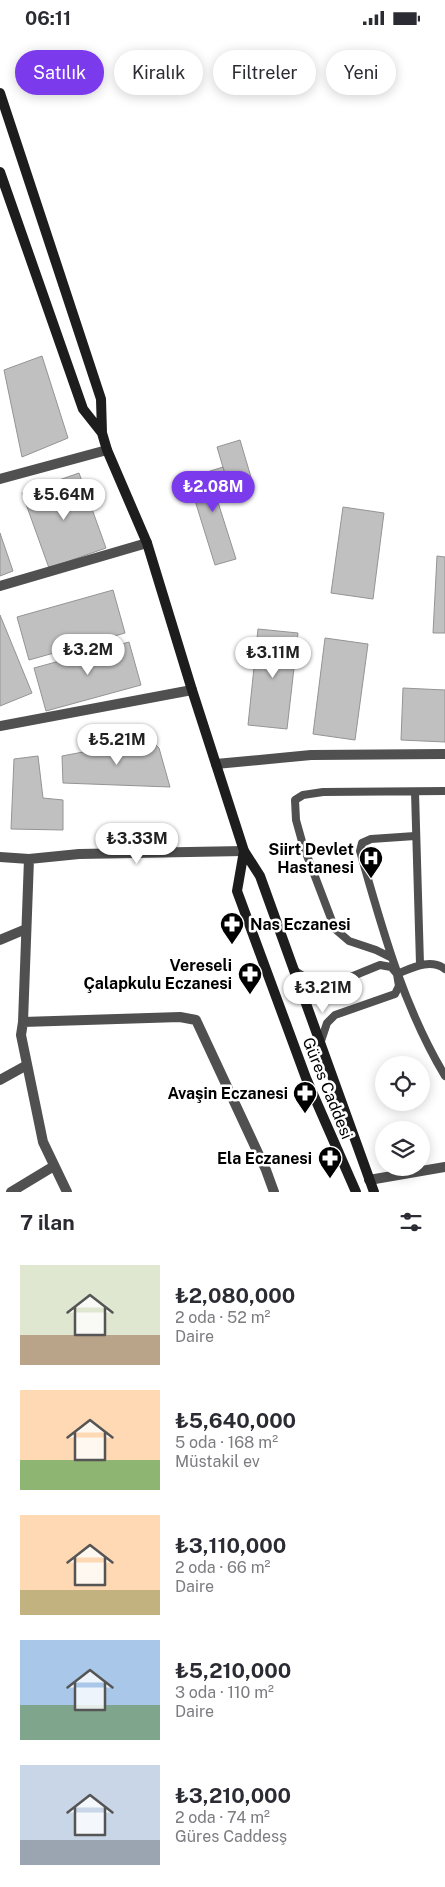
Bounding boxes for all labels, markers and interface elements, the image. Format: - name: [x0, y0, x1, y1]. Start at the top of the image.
- text: 06:11: [25, 7, 71, 29]
- chip: Satılık: [15, 50, 104, 95]
- chip: Kiralık: [114, 50, 203, 95]
- chip: Filtreler: [213, 50, 316, 95]
- chip: Yeni: [326, 50, 396, 95]
- pin: ₺2.08M: [172, 471, 254, 513]
- text: ₺2.08M: [183, 477, 243, 496]
- pin: ₺5.64M: [23, 479, 105, 521]
- text: ₺5.64M: [33, 485, 95, 504]
- pin: ₺3.2M: [53, 633, 123, 676]
- pin: ₺3.11M: [232, 637, 314, 679]
- text: ₺3.2M: [63, 640, 113, 659]
- text: ₺3.11M: [246, 643, 300, 662]
- pin: ₺5.21M: [76, 723, 158, 766]
- text: ₺5.21M: [88, 730, 146, 749]
- pin: ₺3.33M: [96, 823, 178, 865]
- text: ₺3.33M: [106, 829, 168, 848]
- place label: Siirt Devlet Hastanesi: [268, 840, 354, 877]
- hospital icon: Siirt Devlet Hastanesi: [358, 845, 384, 879]
- pharmacy icon: Nas Eczanesi: [219, 911, 245, 945]
- place label: Nas Eczanesi: [250, 915, 351, 934]
- place label: Vereseli Çalapkulu Eczanesi: [84, 956, 232, 993]
- pharmacy icon: Vereseli Çalapkulu Eczanesi: [237, 961, 263, 995]
- pin: ₺3.21M: [282, 971, 364, 1014]
- text: ₺3.21M: [294, 978, 352, 997]
- street label: Güres Caddesi: [298, 1035, 357, 1142]
- map controls: [375, 1056, 430, 1176]
- button: locate: [375, 1056, 430, 1111]
- pharmacy icon: Avaşin Eczanesi: [292, 1080, 318, 1114]
- place label: Avaşin Eczanesi: [168, 1084, 288, 1103]
- button: layers: [375, 1121, 430, 1176]
- pharmacy icon: Ela Eczanesi: [317, 1145, 343, 1179]
- place label: Ela Eczanesi: [217, 1149, 312, 1168]
- icon: filters: [397, 1208, 425, 1236]
- text: 7 ilan: [20, 1210, 75, 1235]
- text: ₺2,080,000: [175, 1283, 295, 1308]
- icon: home: [60, 1285, 120, 1345]
- text: 2 oda · 52 m²: [175, 1308, 270, 1327]
- text: Daire: [175, 1327, 214, 1346]
- text: ₺5,640,000: [175, 1408, 296, 1433]
- icon: home: [60, 1410, 120, 1470]
- text: 5 oda · 168 m²: [175, 1433, 278, 1452]
- text: Müstakil ev: [175, 1452, 260, 1471]
- text: ₺3,110,000: [175, 1533, 286, 1558]
- icon: home: [60, 1535, 120, 1595]
- text: 2 oda · 66 m²: [175, 1558, 270, 1577]
- text: Daire: [175, 1577, 214, 1596]
- text: ₺5,210,000: [175, 1658, 291, 1683]
- icon: home: [60, 1660, 120, 1720]
- text: 3 oda · 110 m²: [175, 1683, 274, 1702]
- text: Daire: [175, 1702, 214, 1721]
- text: ₺3,210,000: [175, 1783, 291, 1808]
- icon: home: [60, 1785, 120, 1845]
- text: 2 oda · 74 m²: [175, 1808, 270, 1827]
- text: Güres Caddesş: [175, 1827, 287, 1846]

